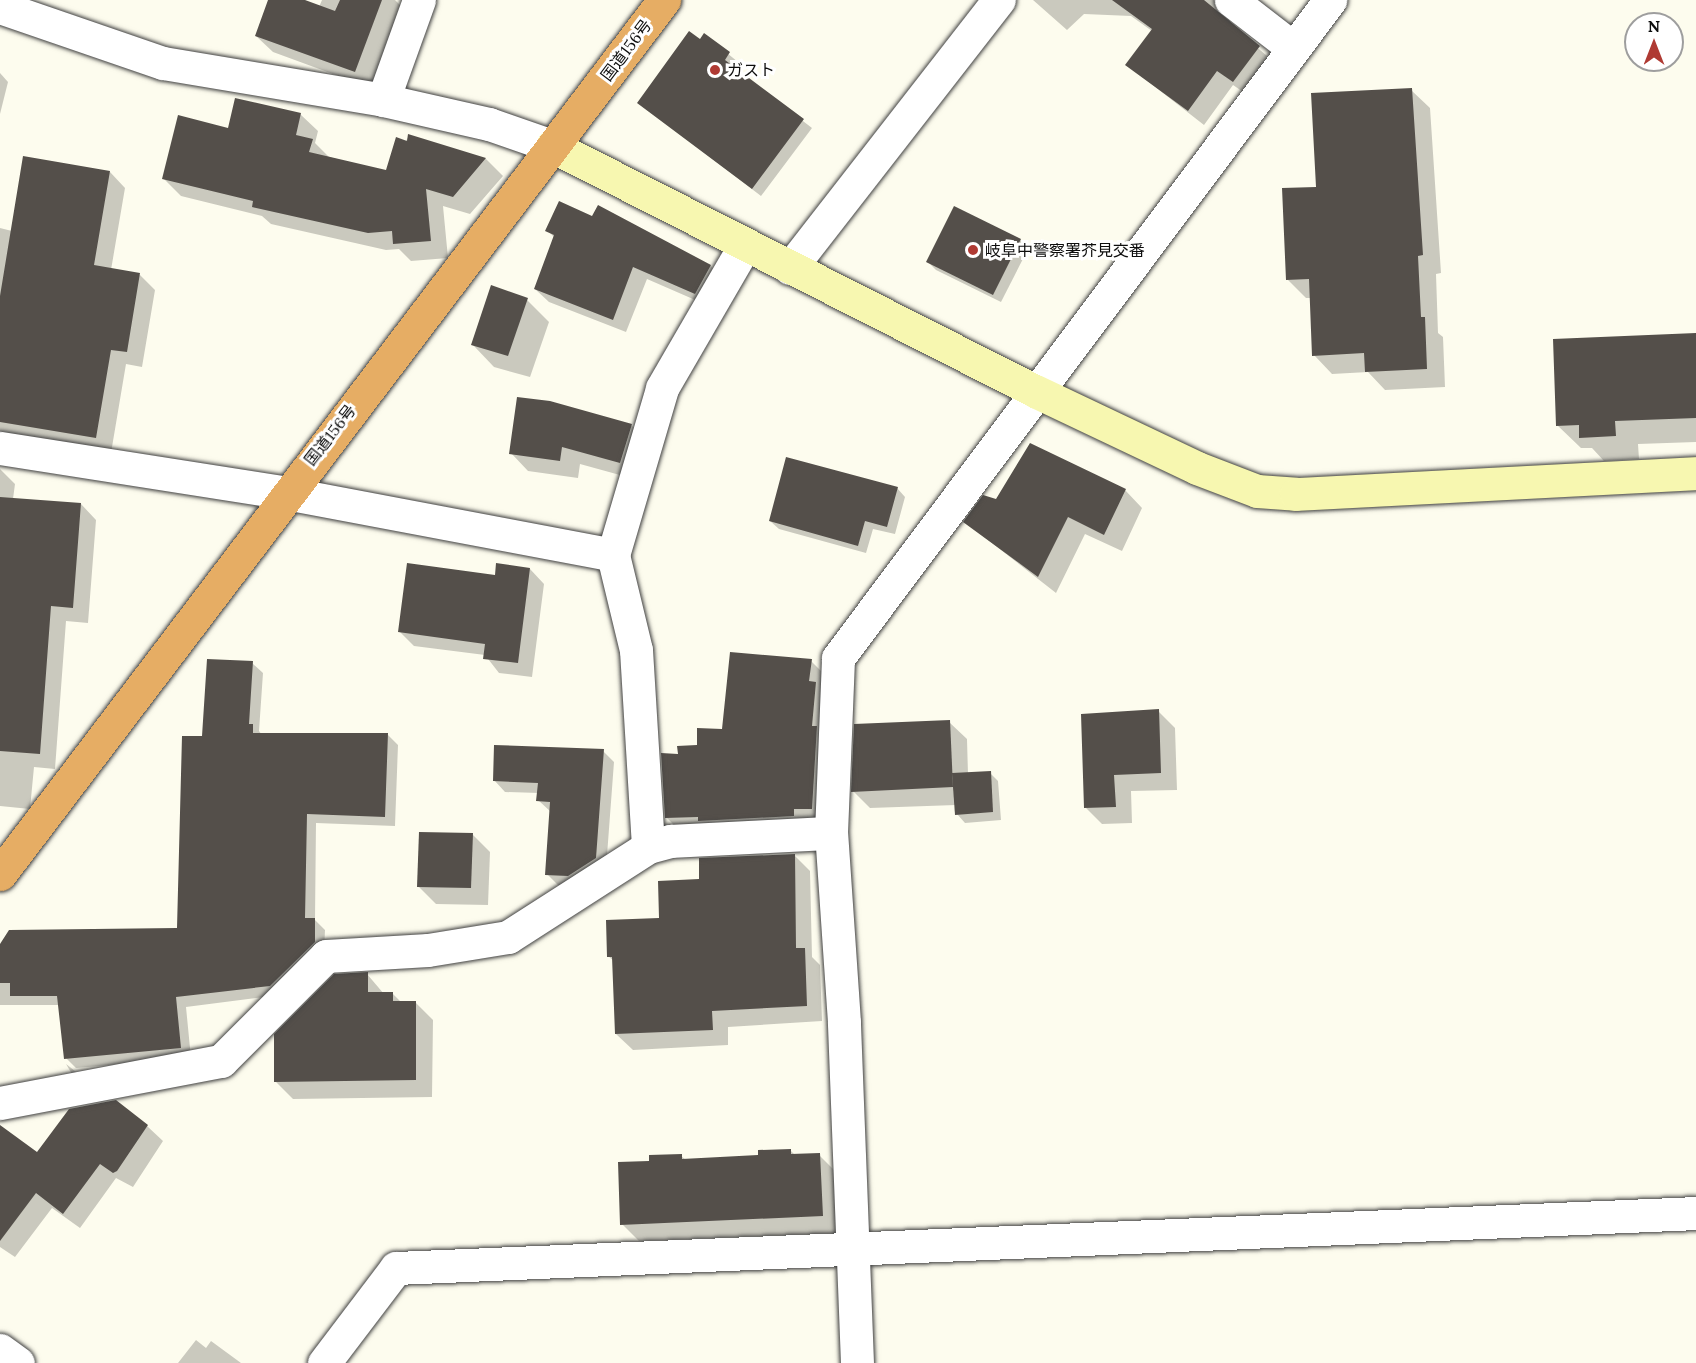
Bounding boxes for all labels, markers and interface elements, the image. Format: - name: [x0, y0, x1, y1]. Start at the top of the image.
- north arrow: [1624, 12, 1684, 72]
- street label: 国道156号: [597, 16, 655, 84]
- text: N: [1648, 16, 1660, 36]
- place label: ガスト: [727, 60, 775, 80]
- marker: ガスト: [708, 63, 722, 77]
- place label: 岐阜中警察署芥見交番: [985, 240, 1145, 260]
- marker: 岐阜中警察署芥見交番: [966, 243, 980, 257]
- street label: 国道156号: [300, 401, 360, 469]

